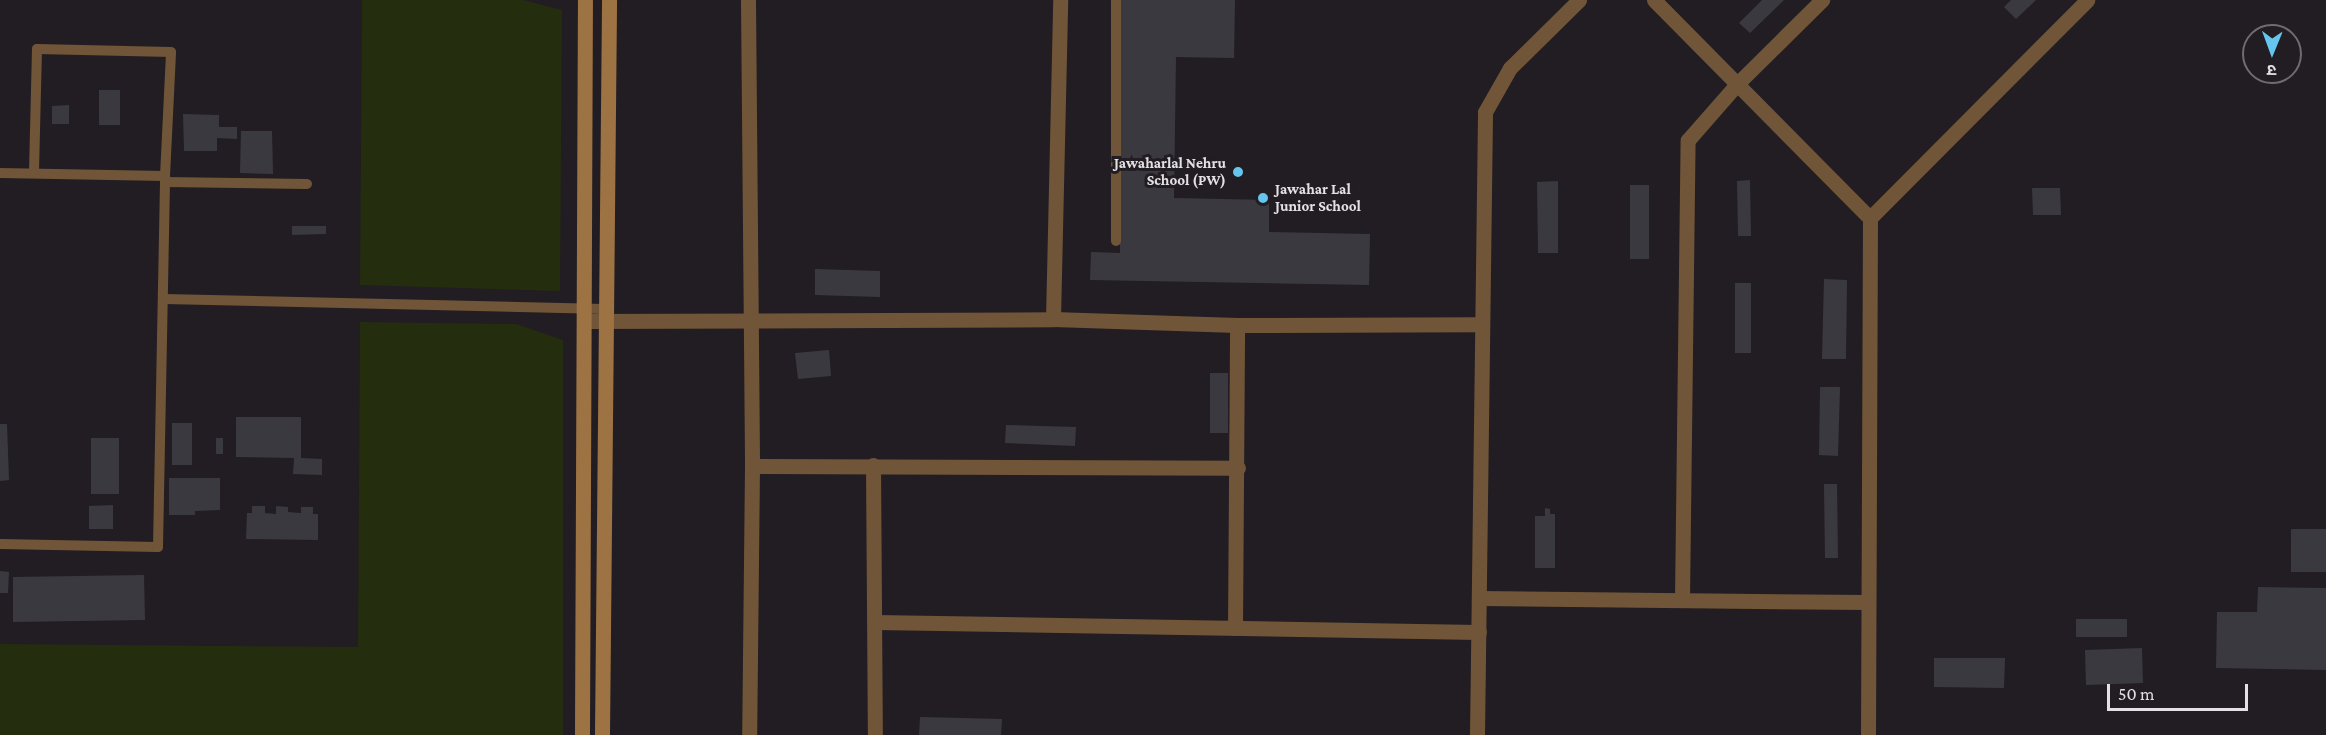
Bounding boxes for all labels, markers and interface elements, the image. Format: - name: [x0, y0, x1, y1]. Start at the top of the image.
- north arrow: [2242, 24, 2302, 84]
- text: उ: [2267, 62, 2277, 79]
- place label: Jawaharlal Nehru School (PW): [1114, 154, 1226, 189]
- marker: Jawaharlal Nehru School (PW): [1231, 165, 1245, 179]
- place label: Jawahar Lal Junior School: [1275, 180, 1361, 215]
- marker: Jawahar Lal Junior School: [1256, 191, 1270, 205]
- scale bar: [2110, 672, 2251, 710]
- text: 50 m: [2118, 684, 2155, 704]

